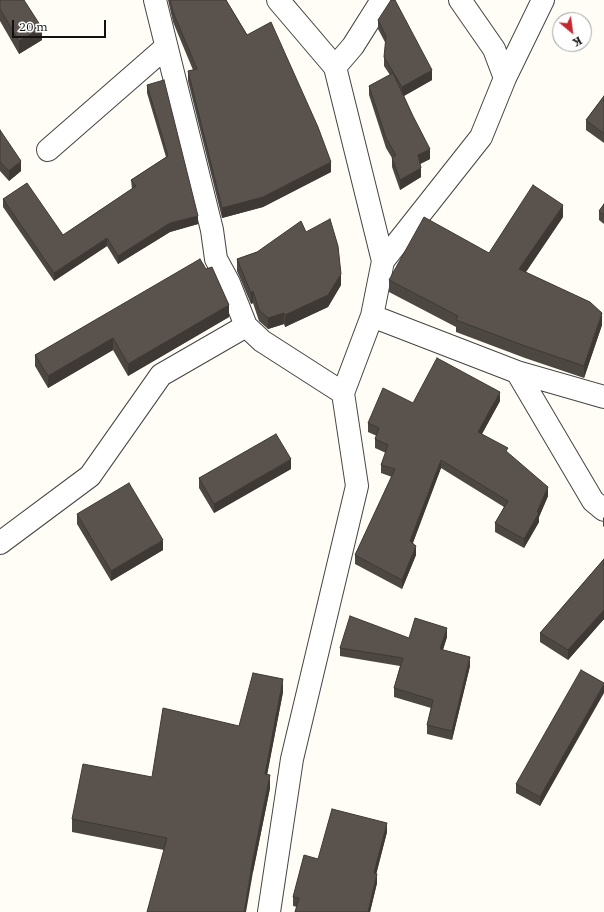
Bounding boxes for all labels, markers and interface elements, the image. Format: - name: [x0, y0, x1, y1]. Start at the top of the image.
- scale bar: [14, 12, 108, 38]
- north arrow: [552, 12, 592, 52]
- text: 20 m: [19, 19, 48, 34]
- text: K: [570, 33, 584, 50]

